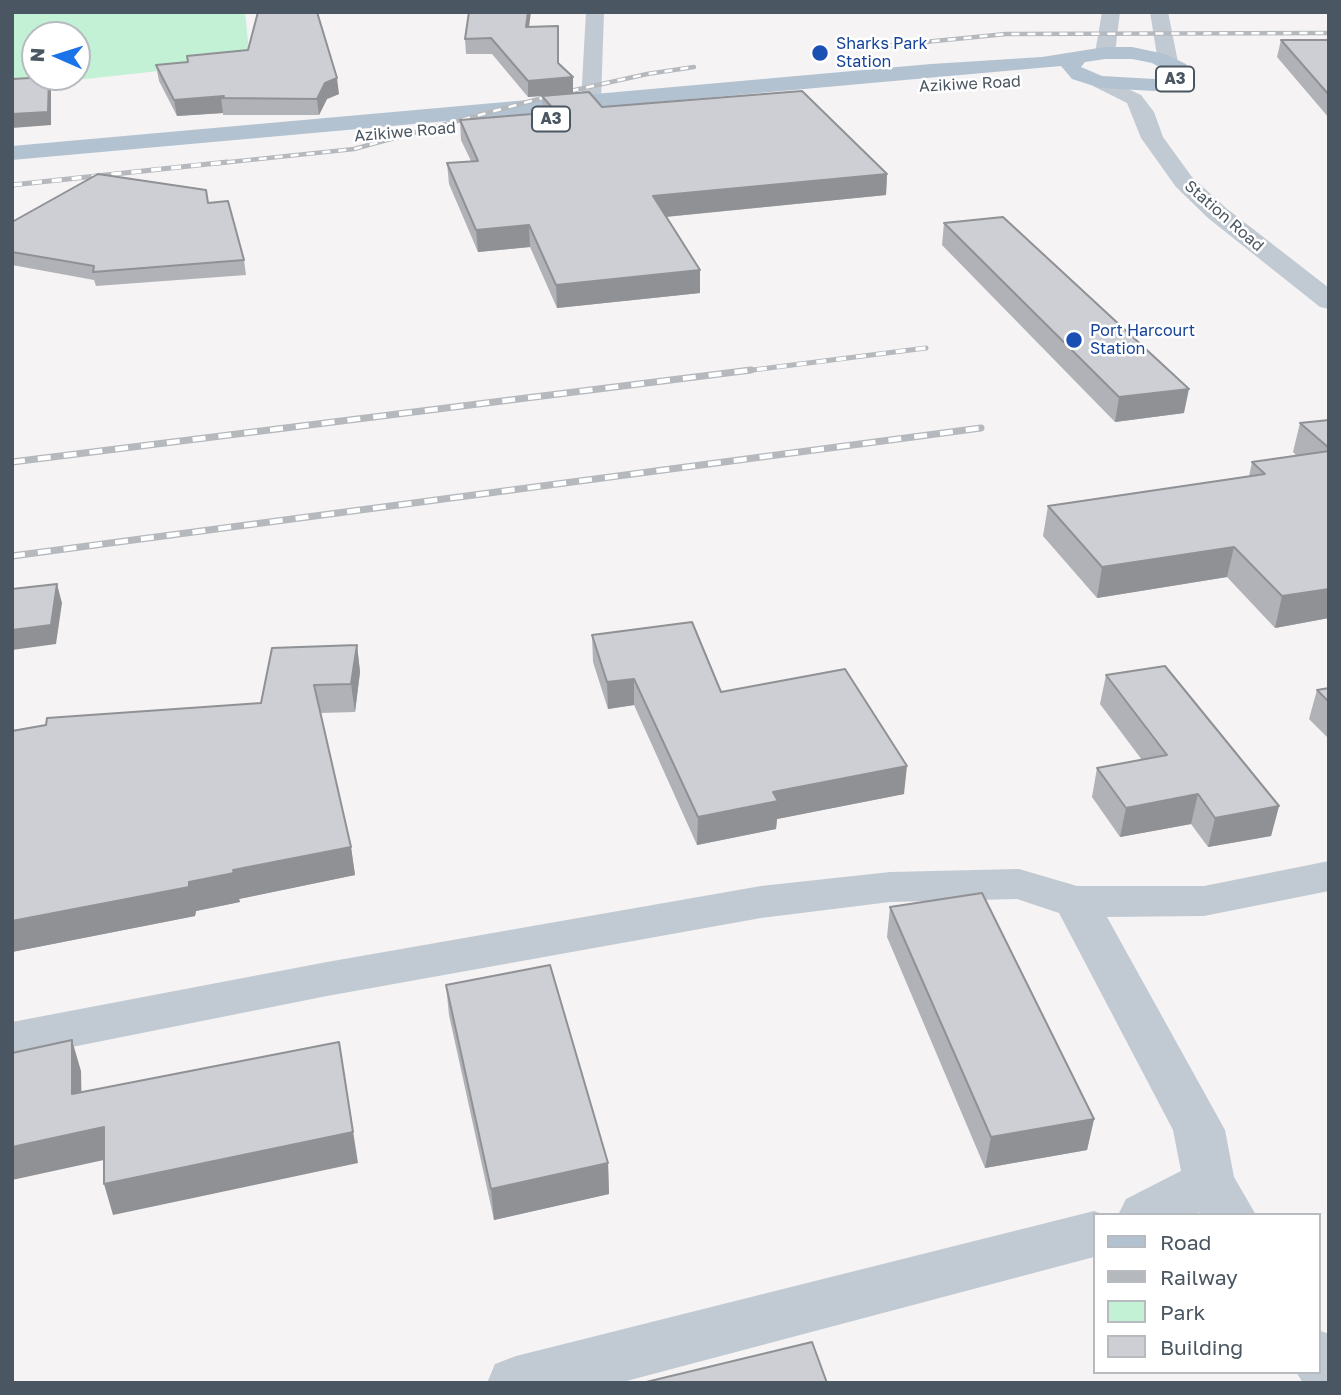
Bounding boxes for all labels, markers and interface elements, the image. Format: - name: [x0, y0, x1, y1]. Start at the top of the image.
- north arrow: [21, 21, 91, 91]
- place label: Sharks Park Station: [836, 34, 928, 72]
- marker: Sharks Park Station: [810, 43, 830, 63]
- text: N: [25, 47, 48, 63]
- road number: A3: [1156, 66, 1194, 92]
- street label: Azikiwe Road: [919, 72, 1021, 96]
- road number: A3: [532, 106, 570, 132]
- street label: Azikiwe Road: [353, 118, 457, 146]
- street label: Station Road: [1181, 176, 1267, 256]
- place label: Port Harcourt Station: [1090, 321, 1195, 359]
- marker: Port Harcourt Station: [1064, 330, 1084, 350]
- legend: [1092, 1213, 1320, 1374]
- text: Road: [1160, 1229, 1211, 1255]
- text: Railway: [1160, 1264, 1238, 1290]
- text: Park: [1160, 1299, 1205, 1325]
- text: Building: [1160, 1334, 1243, 1360]

